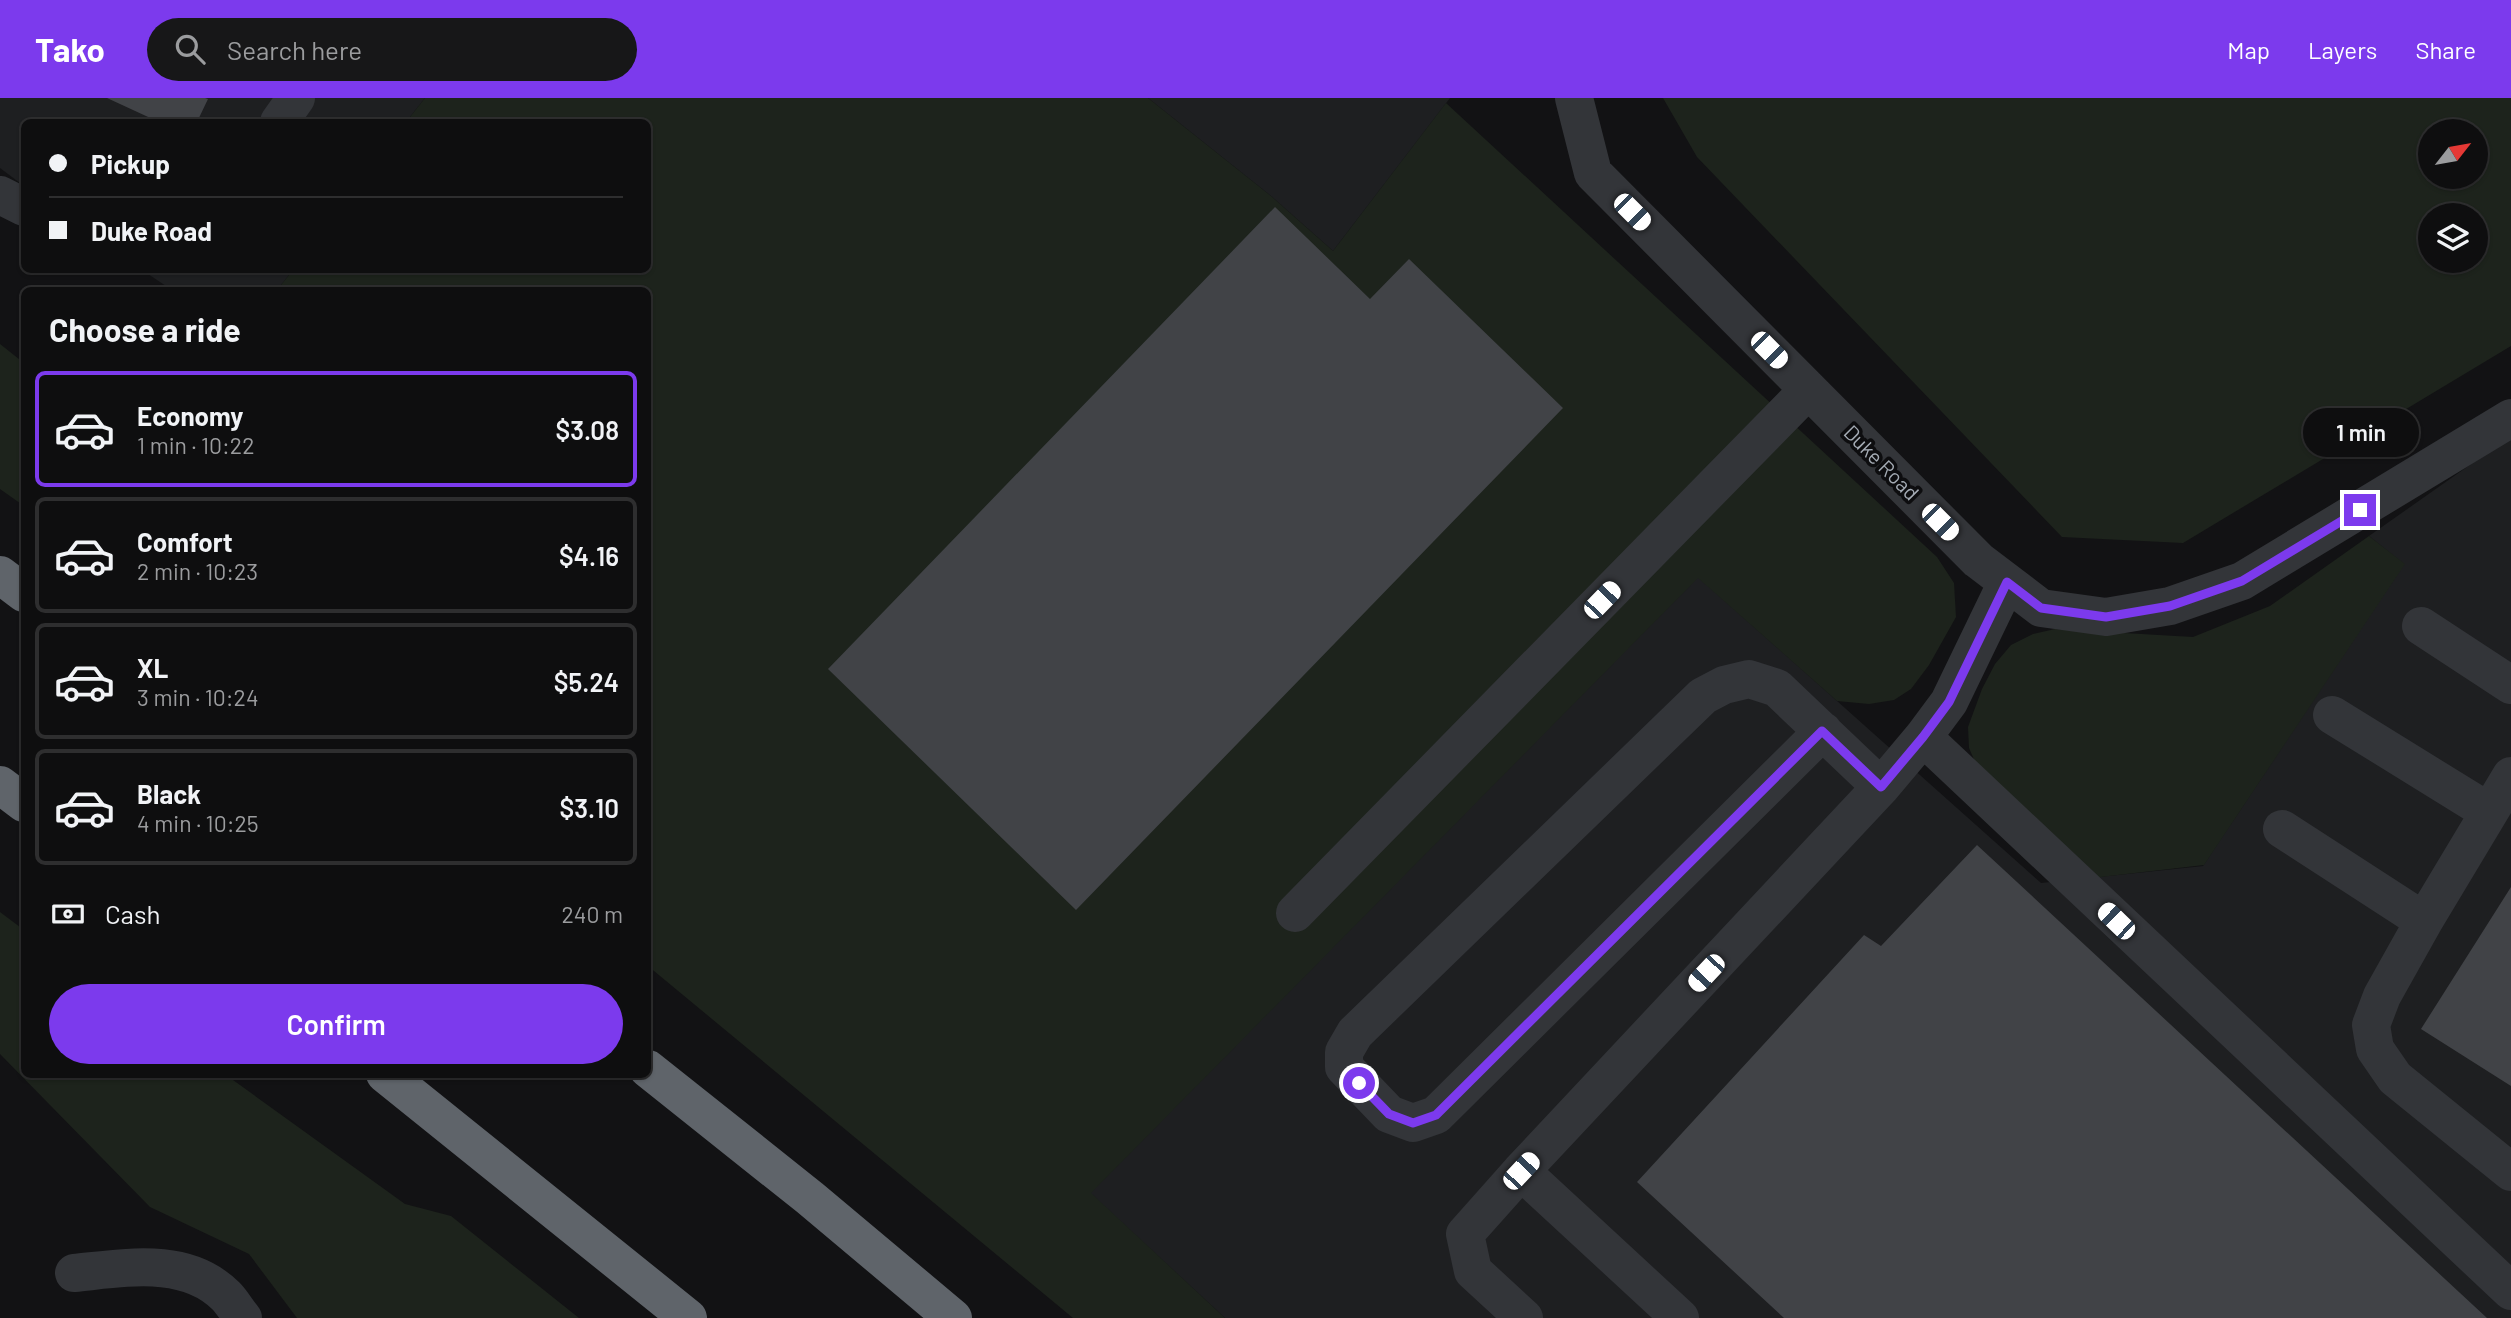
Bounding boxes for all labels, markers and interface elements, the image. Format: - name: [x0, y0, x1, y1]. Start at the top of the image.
- search box: [147, 18, 637, 81]
- text: Tako: [35, 29, 105, 69]
- icon: search: [171, 30, 209, 68]
- text: Search here: [227, 34, 362, 65]
- text: Map: [2227, 35, 2270, 64]
- text: Layers: [2308, 35, 2377, 64]
- text: Share: [2415, 35, 2476, 64]
- north arrow: [2418, 119, 2488, 189]
- map controls: [2418, 119, 2488, 273]
- text: Pickup: [91, 148, 170, 179]
- car: [1610, 190, 1655, 234]
- button: layers: [2418, 203, 2488, 273]
- text: Duke Road: [91, 215, 212, 246]
- text: Choose a ride: [49, 310, 241, 348]
- car: [1747, 328, 1792, 372]
- icon: car: [53, 398, 116, 461]
- text: Economy: [137, 400, 243, 431]
- callout: 1 min: [2302, 408, 2418, 458]
- text: $3.08: [555, 414, 619, 445]
- text: 1 min: [2336, 418, 2386, 446]
- street label: Duke Road: [1839, 419, 1925, 505]
- text: 1 min · 10:22: [137, 431, 254, 459]
- route end: [2344, 494, 2376, 526]
- car: [1918, 500, 1963, 544]
- icon: car: [53, 524, 116, 587]
- text: Comfort: [137, 526, 233, 557]
- text: $4.16: [559, 540, 619, 571]
- text: 2 min · 10:23: [137, 557, 258, 585]
- car: [1580, 578, 1625, 622]
- icon: car: [53, 650, 116, 713]
- text: XL: [137, 652, 168, 683]
- text: $5.24: [554, 666, 619, 697]
- text: 3 min · 10:24: [137, 683, 259, 711]
- icon: car: [53, 776, 116, 839]
- text: Black: [137, 778, 201, 809]
- text: $3.10: [559, 792, 619, 823]
- text: 4 min · 10:25: [137, 809, 259, 837]
- icon: cash: [49, 895, 87, 933]
- text: Cash: [105, 898, 160, 929]
- car: [2094, 899, 2139, 943]
- text: 240 m: [561, 900, 623, 928]
- car: [1684, 950, 1729, 996]
- button: Confirm: [49, 984, 623, 1064]
- route start: [1343, 1067, 1375, 1099]
- car: [1499, 1148, 1544, 1194]

